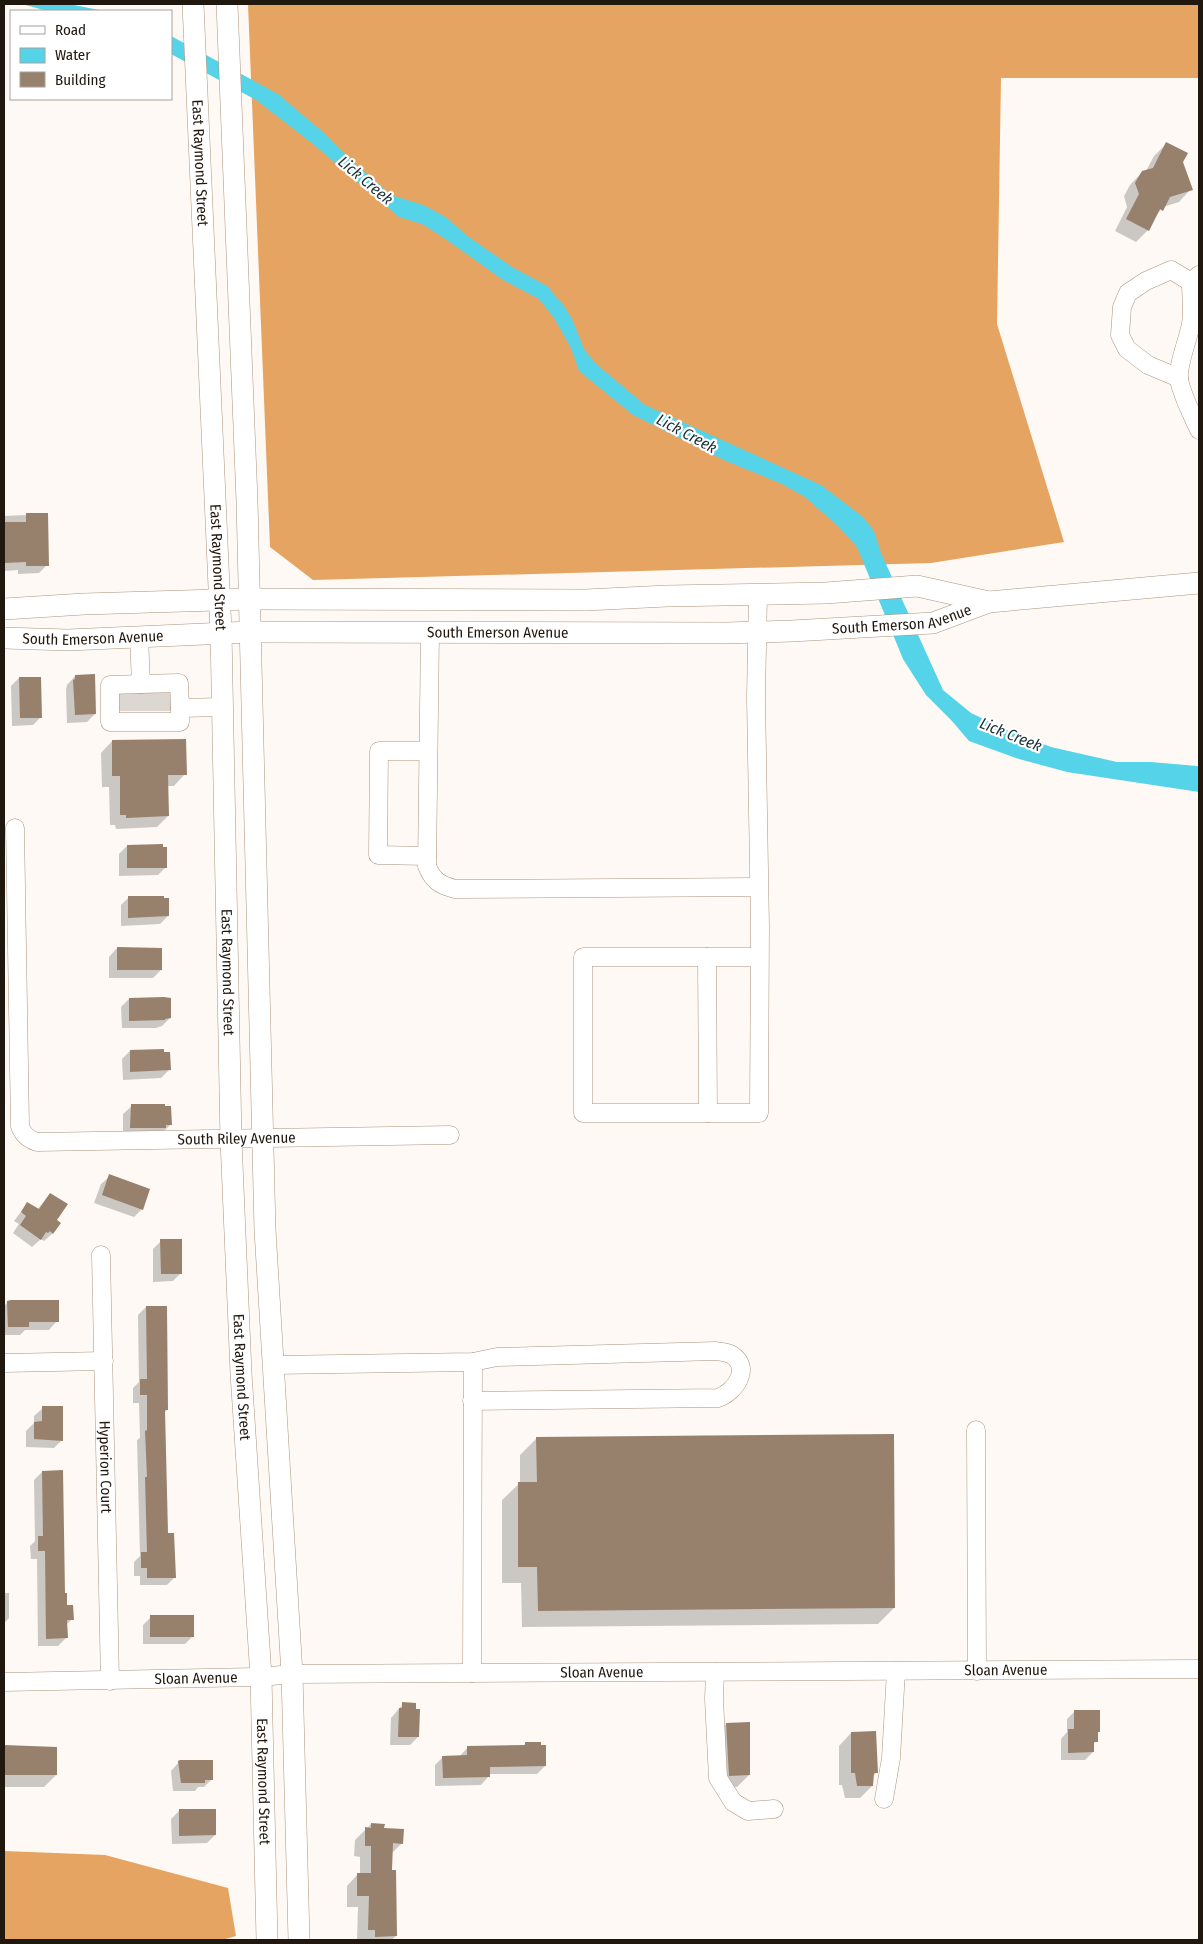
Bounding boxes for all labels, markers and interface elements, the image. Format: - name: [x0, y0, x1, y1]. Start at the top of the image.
- legend: [10, 10, 172, 100]
- text: Road: [55, 21, 86, 39]
- text: Water: [55, 46, 91, 64]
- text: Building: [55, 71, 106, 89]
- street label: East Raymond Street: [188, 99, 212, 227]
- water label: Lick Creek: [334, 152, 397, 209]
- water label: Lick Creek: [653, 410, 720, 457]
- street label: East Raymond Street: [206, 504, 230, 631]
- street label: South Emerson Avenue: [832, 600, 974, 638]
- street label: South Emerson Avenue: [427, 623, 568, 642]
- street label: South Emerson Avenue: [22, 627, 164, 649]
- water label: Lick Creek: [977, 713, 1045, 756]
- street label: East Raymond Street: [217, 909, 238, 1036]
- street label: South Riley Avenue: [177, 1129, 296, 1149]
- street label: East Raymond Street: [229, 1313, 254, 1441]
- street label: Hyperion Court: [95, 1420, 115, 1514]
- street label: Sloan Avenue: [964, 1661, 1047, 1679]
- street label: Sloan Avenue: [560, 1663, 643, 1682]
- street label: Sloan Avenue: [154, 1668, 238, 1688]
- street label: East Raymond Street: [253, 1718, 274, 1845]

